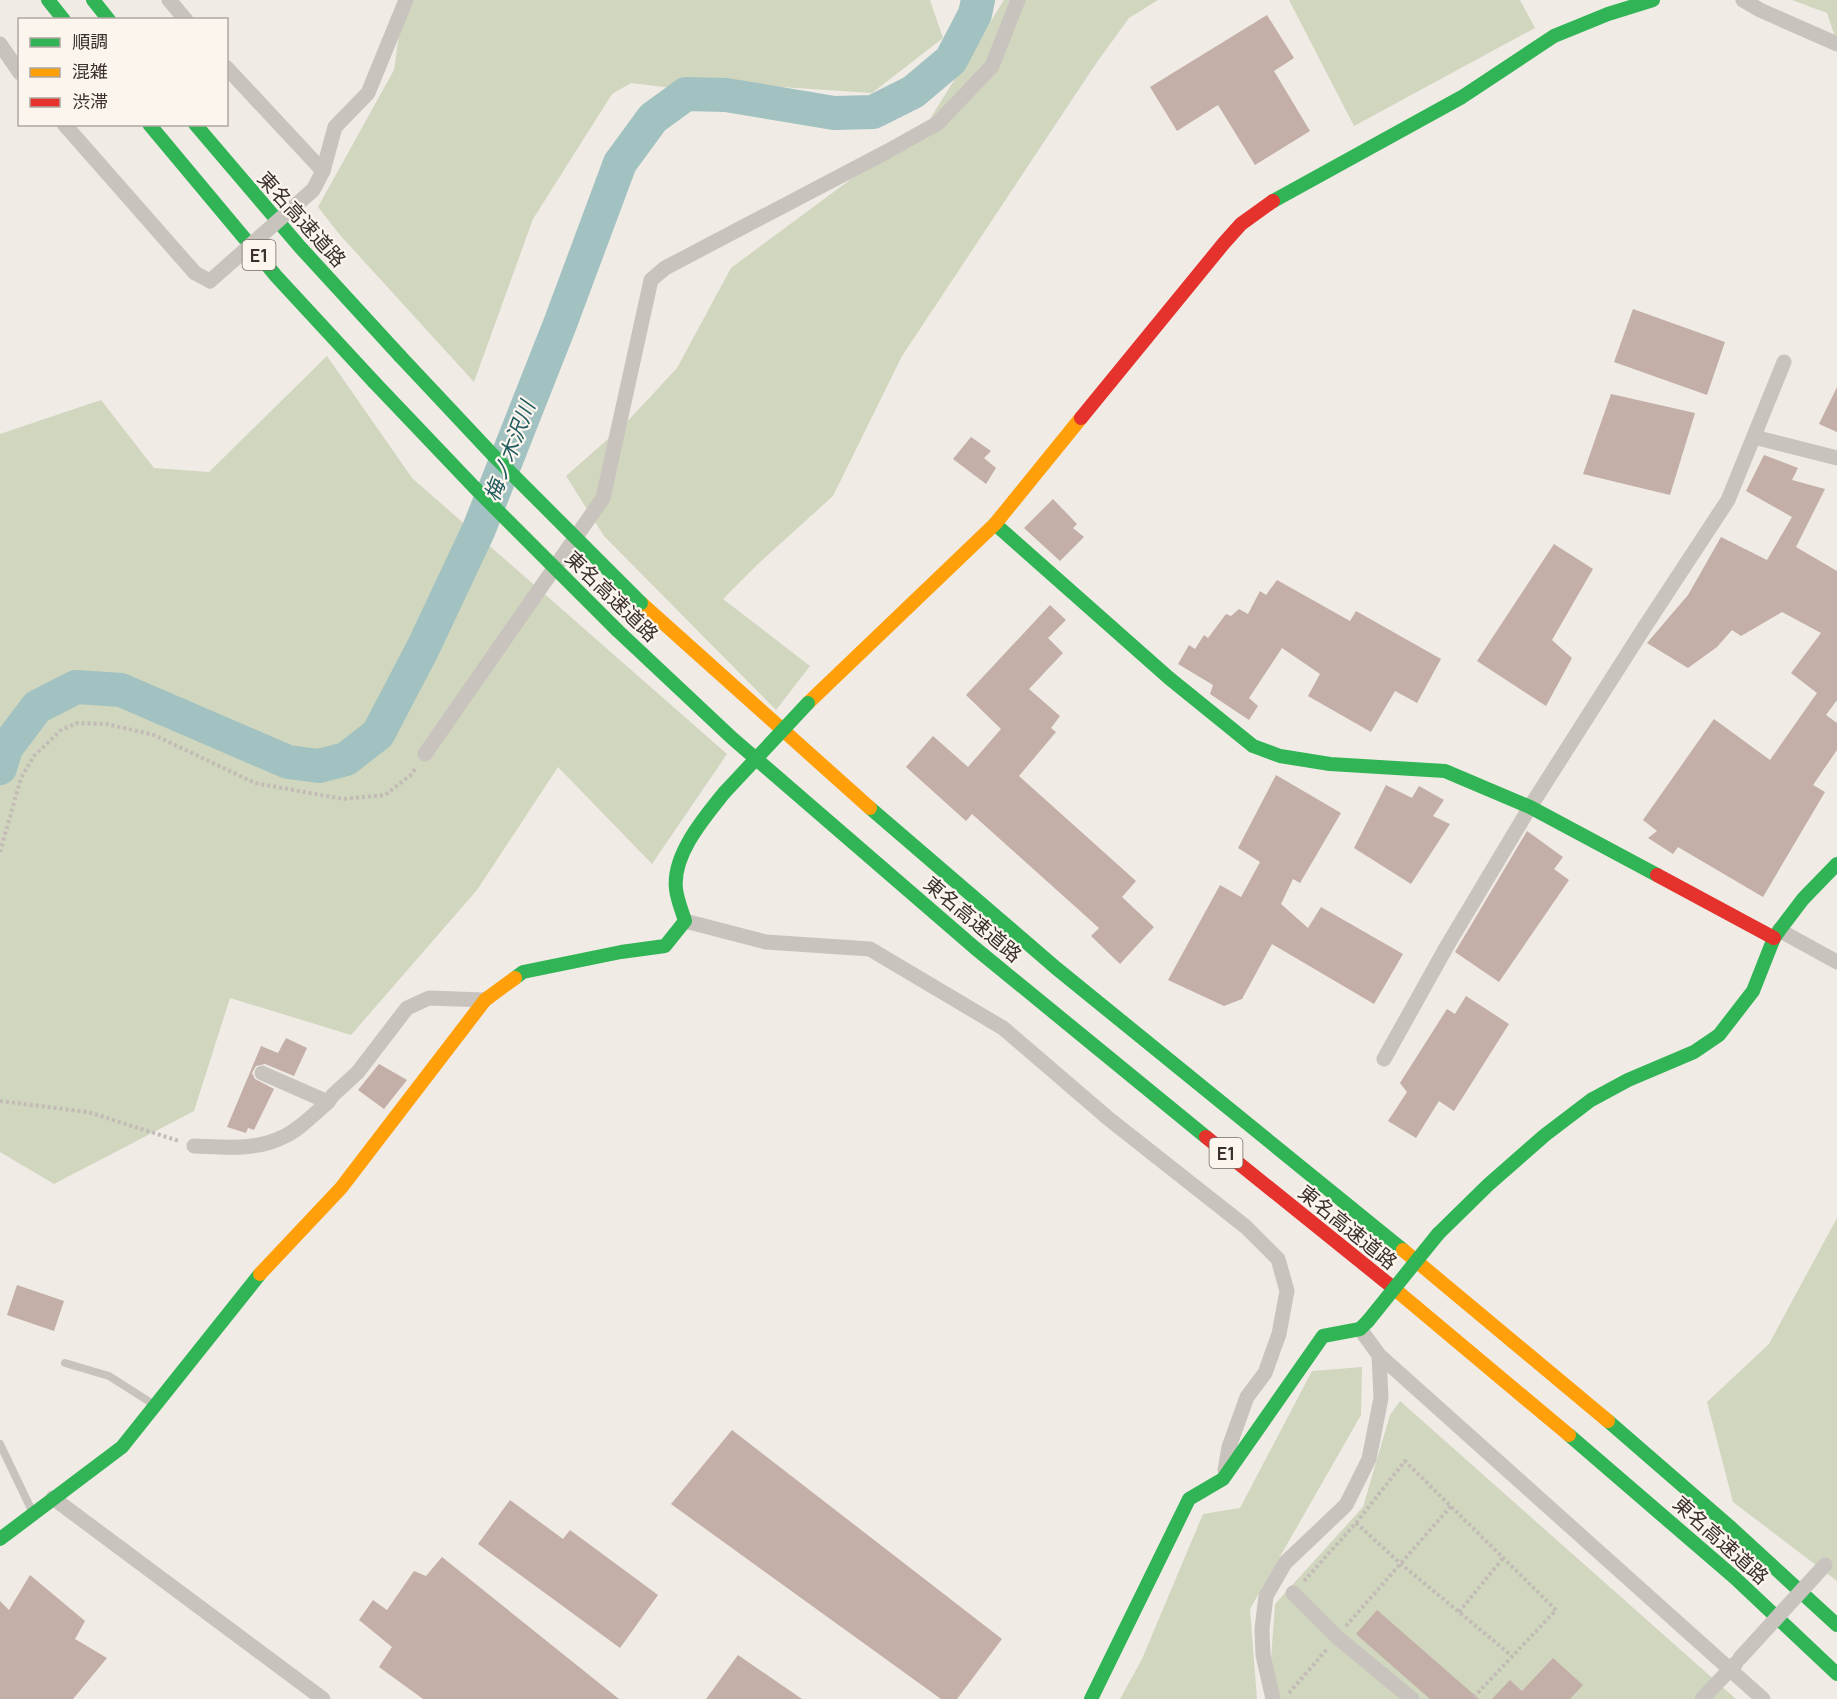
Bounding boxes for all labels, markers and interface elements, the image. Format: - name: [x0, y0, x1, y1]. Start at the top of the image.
- legend: [18, 18, 228, 126]
- text: 順調: [72, 29, 108, 53]
- text: 混雑: [72, 59, 108, 83]
- text: 渋滞: [72, 89, 108, 113]
- street label: 東名高速道路: [252, 165, 352, 273]
- road number: E1: [242, 240, 276, 270]
- water label: 梅ノ木沢川: [477, 395, 542, 505]
- street label: 東名高速道路: [559, 545, 665, 647]
- street label: 東名高速道路: [918, 870, 1028, 968]
- road number: E1: [1210, 1138, 1242, 1168]
- street label: 東名高速道路: [1293, 1179, 1403, 1275]
- street label: 東名高速道路: [1667, 1490, 1775, 1590]

